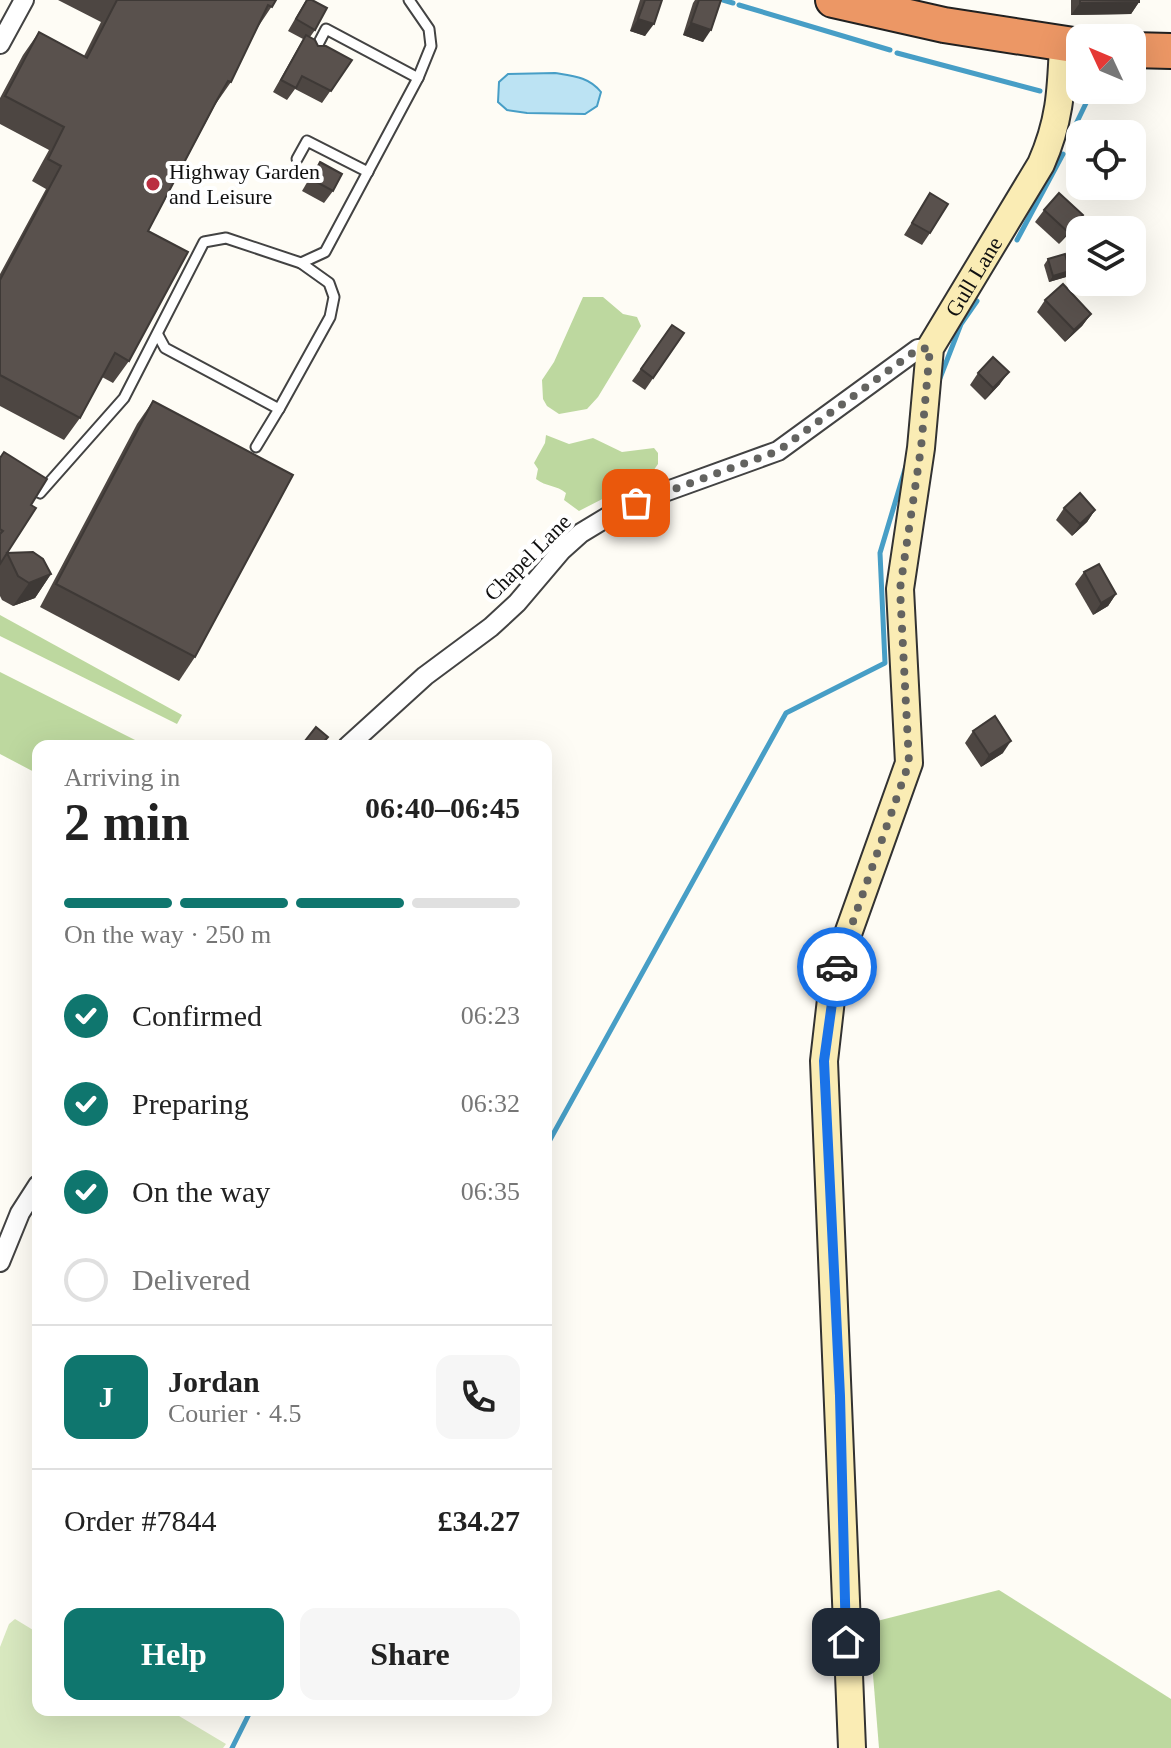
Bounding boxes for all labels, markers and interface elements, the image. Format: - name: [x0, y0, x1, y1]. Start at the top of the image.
- north arrow: [1066, 24, 1146, 104]
- map controls: [1066, 24, 1146, 296]
- button: locate: [1066, 120, 1146, 200]
- place label: Highway Garden and Leisure: [169, 159, 320, 209]
- marker: Highway Garden and Leisure: [144, 175, 162, 193]
- button: layers: [1066, 216, 1146, 296]
- street label: Gull Lane: [940, 232, 1007, 321]
- pin: [602, 469, 670, 537]
- icon: bag: [614, 481, 658, 525]
- street label: Chapel Lane: [479, 509, 576, 606]
- text: Arriving in: [64, 763, 180, 792]
- text: 06:40–06:45: [365, 791, 520, 824]
- text: 2 min: [64, 794, 190, 851]
- text: On the way · 250 m: [64, 920, 271, 949]
- courier: [797, 927, 877, 1007]
- icon: car: [815, 945, 859, 989]
- icon: check: [64, 994, 108, 1038]
- text: Confirmed: [132, 999, 262, 1032]
- text: 06:23: [461, 1001, 520, 1030]
- icon: check: [64, 1082, 108, 1126]
- text: Preparing: [132, 1087, 249, 1120]
- text: 06:32: [461, 1089, 520, 1118]
- icon: check: [64, 1170, 108, 1214]
- text: On the way: [132, 1175, 270, 1208]
- text: 06:35: [461, 1177, 520, 1206]
- text: Delivered: [132, 1263, 250, 1296]
- button: phone: [436, 1355, 520, 1439]
- text: Jordan: [168, 1365, 260, 1398]
- text: J: [99, 1380, 114, 1413]
- text: Courier · 4.5: [168, 1399, 302, 1428]
- text: Order #7844: [64, 1504, 216, 1537]
- text: £34.27: [438, 1504, 520, 1537]
- button: Help: [64, 1608, 284, 1700]
- button: Share: [300, 1608, 520, 1700]
- pin: [812, 1608, 880, 1676]
- icon: home: [824, 1620, 868, 1664]

